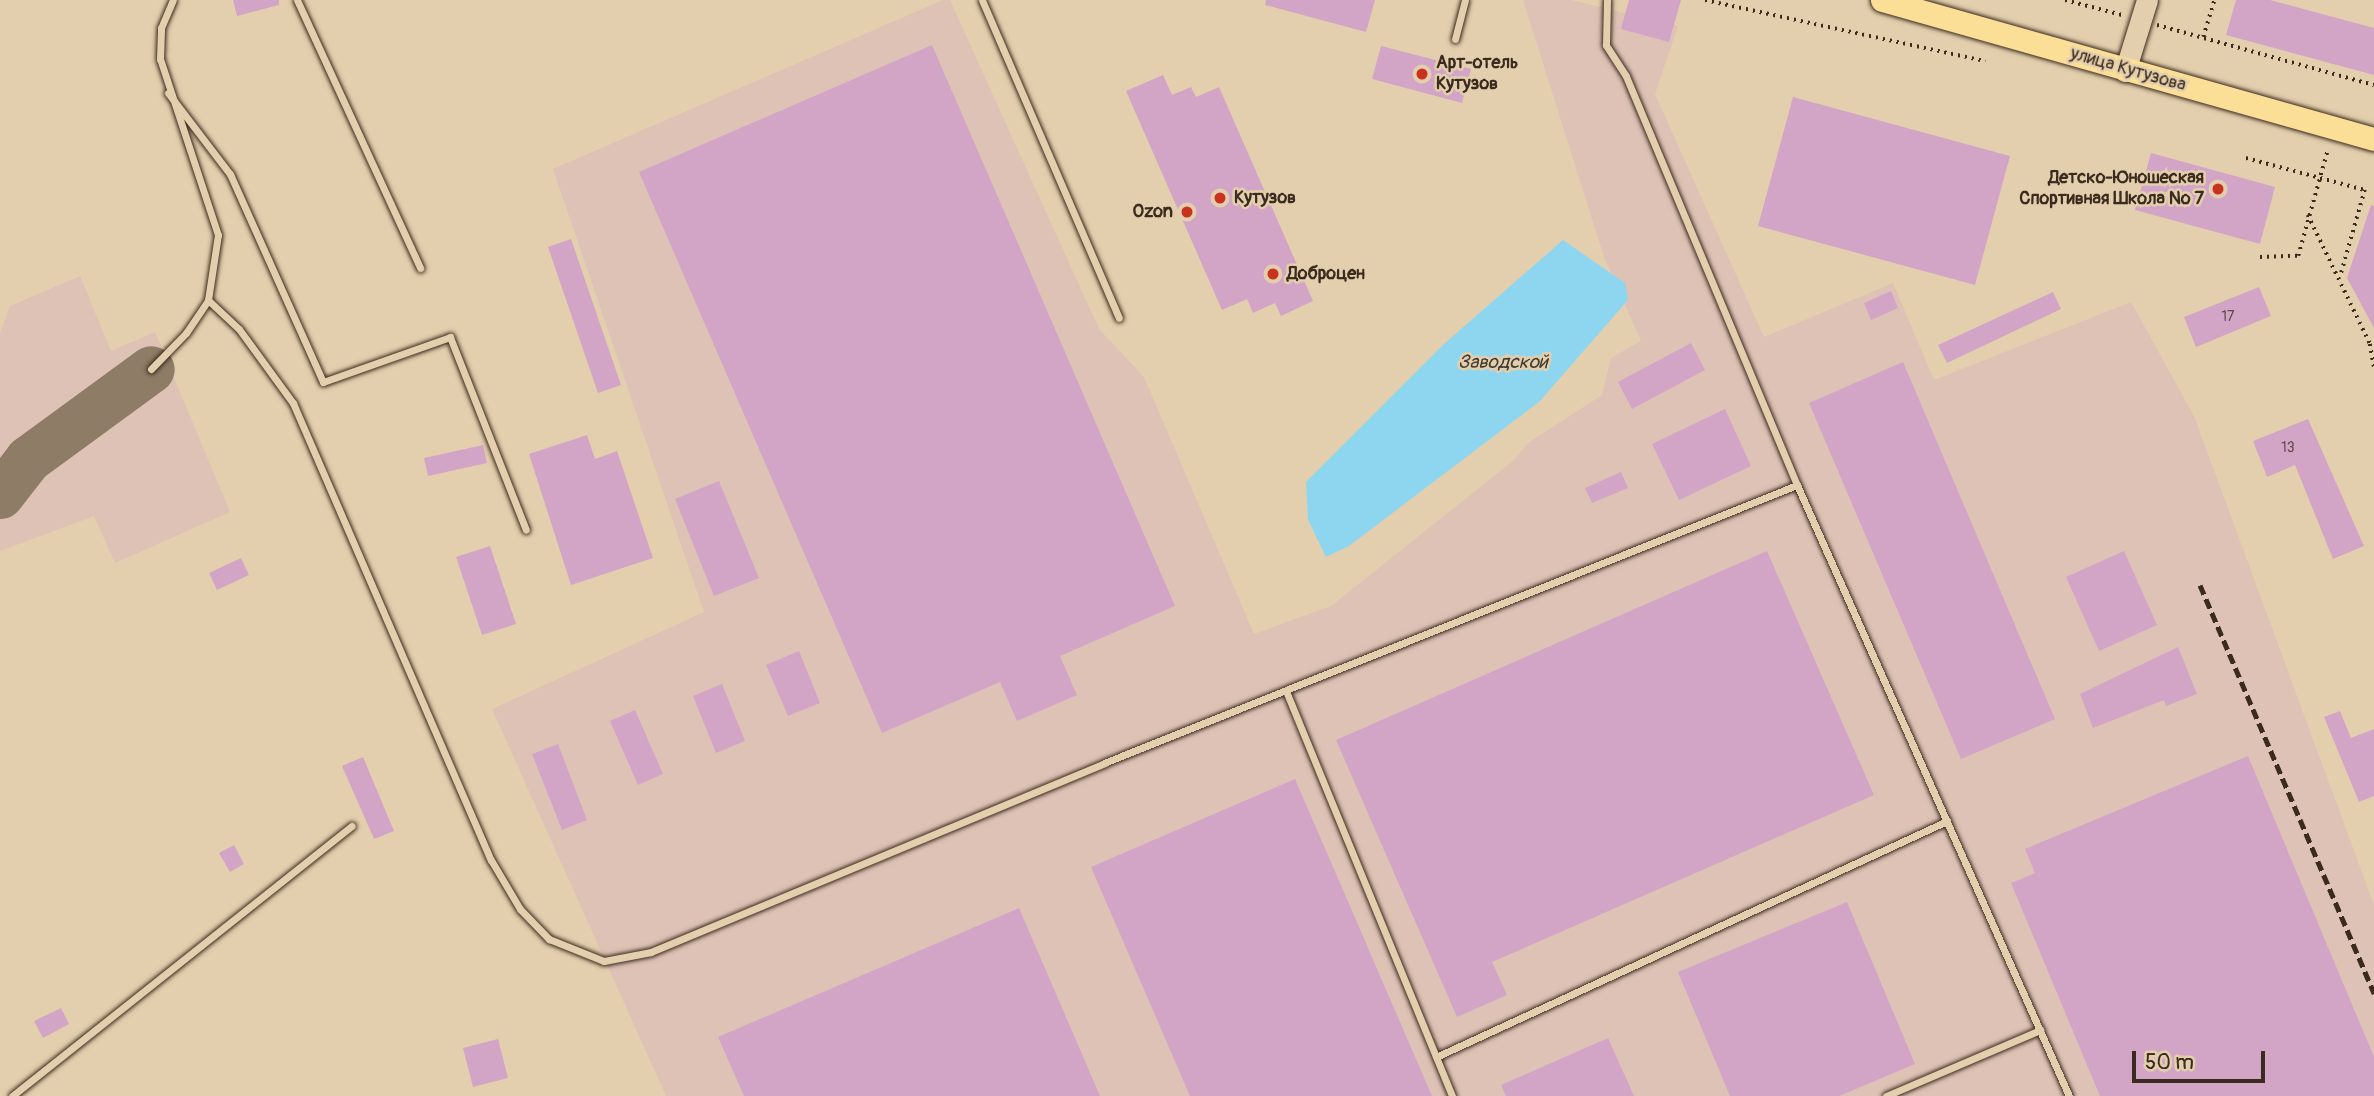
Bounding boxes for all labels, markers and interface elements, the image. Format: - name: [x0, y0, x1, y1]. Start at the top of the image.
- street label: улица Кутузова: [2068, 43, 2188, 97]
- place label: Арт-отель Кутузов: [1436, 53, 1518, 96]
- marker: Арт-отель Кутузов: [1414, 66, 1430, 82]
- place label: Детско-Юношеская Спортивная Школа № 7: [2019, 168, 2204, 210]
- marker: Детско-Юношеская Спортивная Школа № 7: [2210, 181, 2226, 197]
- place label: Кутузов: [1234, 187, 1296, 209]
- marker: Кутузов: [1212, 190, 1228, 206]
- place label: Ozon: [1133, 201, 1173, 223]
- marker: Ozon: [1179, 204, 1195, 220]
- place label: Доброцен: [1287, 263, 1365, 285]
- marker: Доброцен: [1265, 266, 1281, 282]
- house number: 17: [2222, 309, 2234, 325]
- water label: Заводской: [1458, 352, 1548, 374]
- house number: 13: [2281, 440, 2295, 456]
- scale bar: [2136, 1036, 2269, 1080]
- text: 50 m: [2145, 1049, 2194, 1076]

